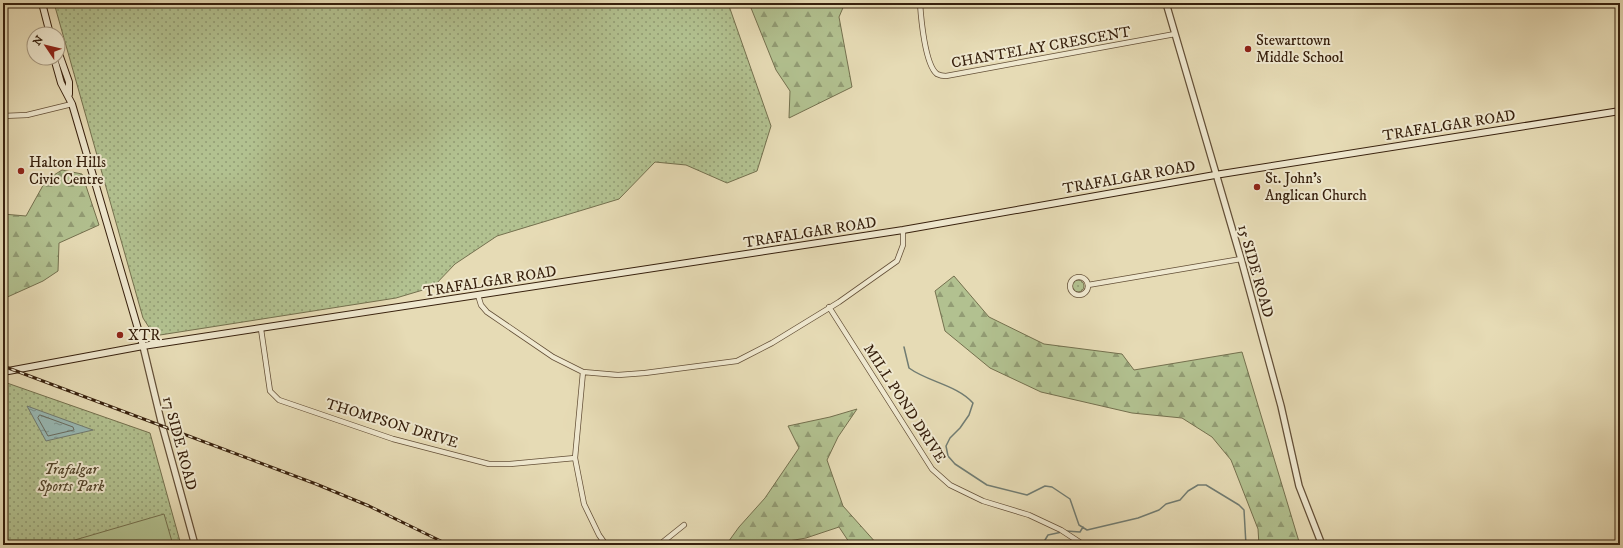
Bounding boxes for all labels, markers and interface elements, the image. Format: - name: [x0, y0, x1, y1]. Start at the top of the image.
- street label: CHANTELAY CRESCENT: [950, 22, 1133, 73]
- north arrow: [26, 26, 66, 66]
- place label: Stewarttown Middle School: [1256, 31, 1344, 67]
- text: N: [30, 33, 47, 49]
- marker: Stewarttown Middle School: [1243, 44, 1253, 54]
- street label: TRAFALGAR ROAD: [1381, 106, 1517, 145]
- place label: Halton Hills Civic Centre: [29, 153, 106, 189]
- street label: TRAFALGAR ROAD: [1061, 156, 1197, 199]
- marker: Halton Hills Civic Centre: [16, 166, 26, 176]
- place label: St. John's Anglican Church: [1265, 169, 1367, 205]
- marker: St. John's Anglican Church: [1252, 182, 1262, 192]
- street label: TRAFALGAR ROAD: [742, 213, 878, 252]
- street label: 15 SIDE ROAD: [1233, 222, 1278, 320]
- street label: TRAFALGAR ROAD: [422, 262, 558, 301]
- place label: XTR: [128, 326, 160, 345]
- marker: XTR: [115, 330, 125, 340]
- street label: MILL POND DRIVE: [859, 340, 950, 467]
- street label: 17 SIDE ROAD: [158, 394, 201, 492]
- street label: THOMPSON DRIVE: [323, 394, 461, 453]
- park label: Trafalgar Sports Park: [37, 460, 105, 496]

